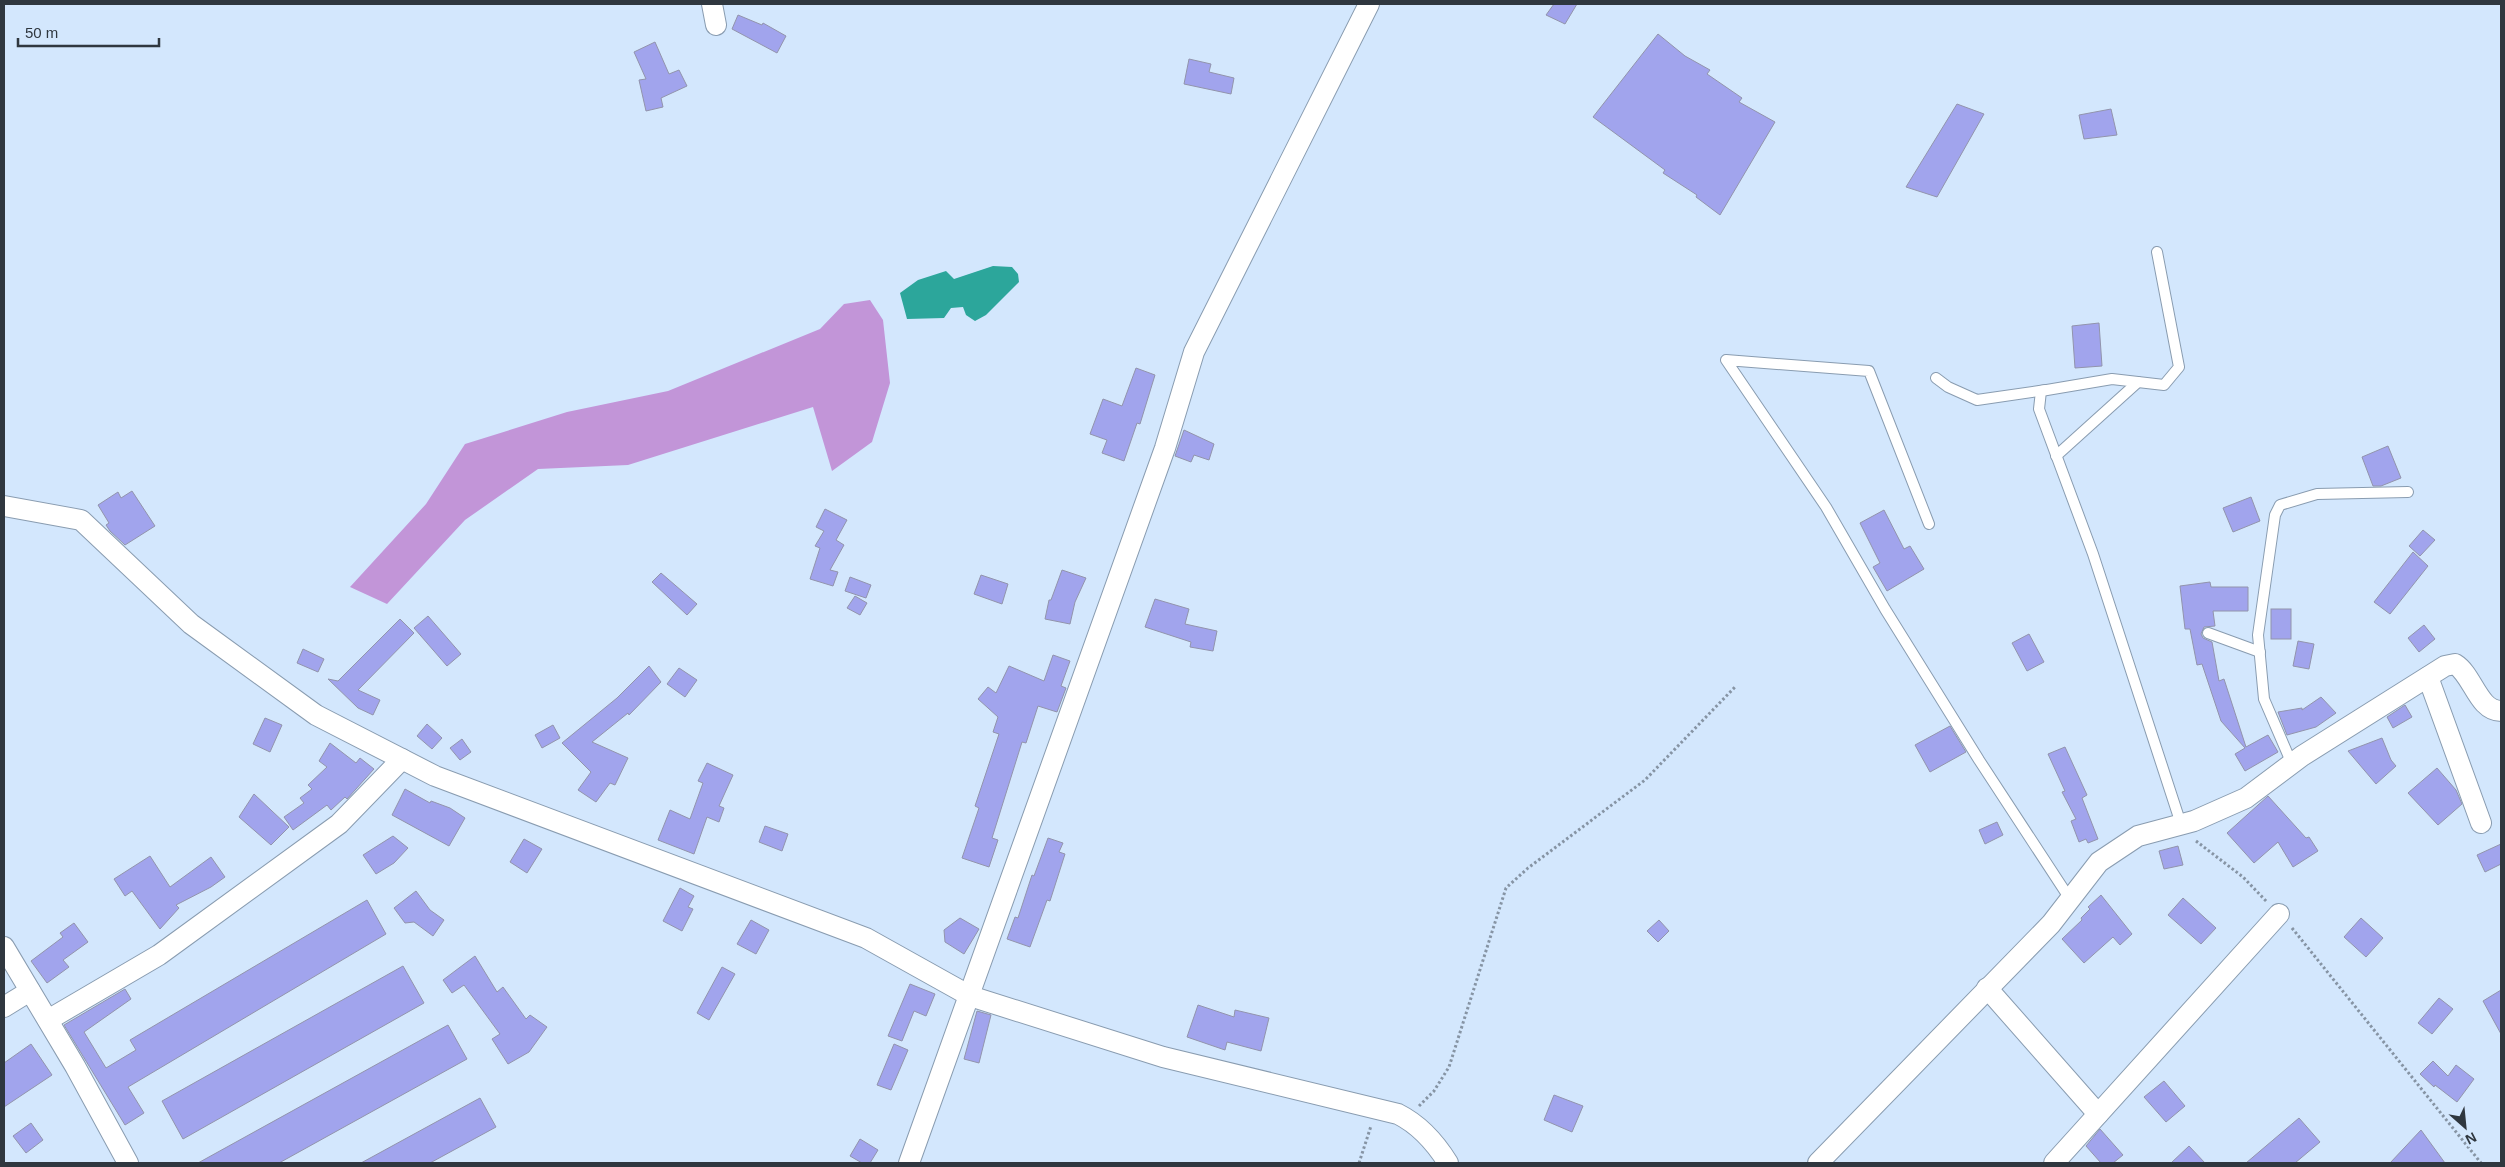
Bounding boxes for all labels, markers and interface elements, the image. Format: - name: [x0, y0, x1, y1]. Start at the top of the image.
- scale bar: [18, 15, 159, 47]
- text: 50 m: [25, 24, 58, 41]
- north arrow: [2440, 1102, 2490, 1152]
- text: N: [2463, 1129, 2479, 1148]

